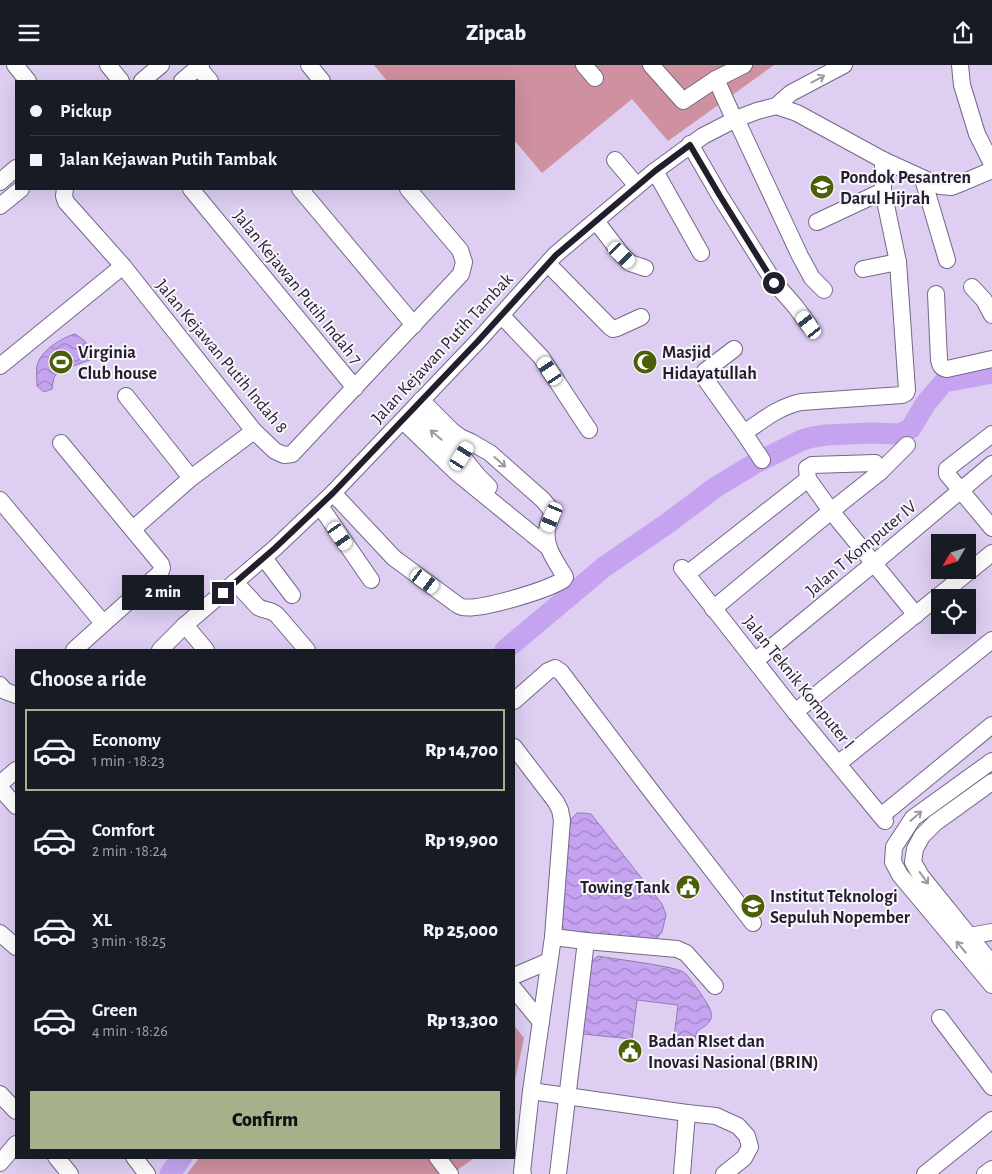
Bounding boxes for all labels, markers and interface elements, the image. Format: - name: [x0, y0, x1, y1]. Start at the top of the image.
- icon: menu: [15, 19, 43, 47]
- icon: share: [949, 19, 977, 47]
- text: Zipcab: [466, 22, 526, 44]
- one-way arrow: [810, 74, 825, 84]
- text: Pickup: [60, 102, 112, 121]
- text: Jalan Kejawan Putih Tambak: [60, 150, 277, 169]
- place label: Pondok Pesantren Darul Hijrah: [840, 169, 971, 208]
- school or university icon: Pondok Pesantren Darul Hijrah: [809, 174, 835, 200]
- street label: Jalan Kejawan Putih Indah 7: [229, 207, 365, 368]
- car: [605, 239, 638, 271]
- street label: Jalan Kejawan Putih Tambak: [369, 270, 517, 427]
- route start: [763, 272, 785, 294]
- street label: Jalan Kejawan Putih Indah 8: [152, 276, 291, 437]
- car: [793, 309, 824, 341]
- place label: Virginia Club house: [78, 344, 157, 383]
- place label: Masjid Hidayatullah: [662, 344, 757, 383]
- sports icon: Virginia Club house: [48, 349, 74, 375]
- mosque icon: Masjid Hidayatullah: [632, 349, 658, 375]
- car: [535, 354, 564, 388]
- one-way arrow: [430, 429, 443, 440]
- car: [447, 439, 476, 473]
- one-way arrow: [494, 456, 507, 468]
- street label: Jalan T Komputer IV: [803, 497, 921, 600]
- car: [539, 500, 564, 534]
- car: [325, 519, 354, 553]
- north arrow: [931, 534, 976, 579]
- map controls: [931, 534, 976, 634]
- car: [408, 566, 441, 596]
- callout: 2 min: [123, 575, 206, 611]
- route end: [212, 582, 234, 604]
- text: 2 min: [145, 584, 181, 600]
- button: locate: [931, 589, 976, 634]
- street label: Jalan Teknik Komputer I: [739, 613, 857, 753]
- text: Choose a ride: [30, 668, 146, 690]
- icon: car: [32, 728, 77, 773]
- text: Economy: [92, 731, 161, 750]
- text: Rp 14,700: [425, 741, 498, 760]
- text: 1 min · 18:23: [92, 753, 165, 769]
- one-way arrow: [910, 811, 923, 822]
- icon: car: [32, 818, 77, 863]
- text: Comfort: [92, 821, 154, 840]
- text: Rp 19,900: [425, 831, 498, 850]
- text: 2 min · 18:24: [92, 843, 168, 859]
- one-way arrow: [918, 871, 929, 884]
- public building icon: Towing Tank: [675, 874, 701, 900]
- place label: Towing Tank: [580, 879, 670, 897]
- place label: Institut Teknologi Sepuluh Nopember: [770, 888, 911, 927]
- school or university icon: Institut Teknologi Sepuluh Nopember: [740, 893, 766, 919]
- icon: car: [32, 908, 77, 953]
- text: XL: [92, 911, 112, 930]
- text: Rp 25,000: [423, 921, 498, 940]
- text: 3 min · 18:25: [92, 933, 166, 949]
- one-way arrow: [955, 941, 966, 954]
- icon: car: [32, 998, 77, 1043]
- text: Green: [92, 1001, 138, 1020]
- text: Rp 13,300: [426, 1011, 498, 1030]
- text: 4 min · 18:26: [92, 1023, 168, 1039]
- place label: Badan RIset dan Inovasi Nasional (BRIN): [648, 1033, 819, 1072]
- public building icon: Badan RIset dan Inovasi Nasional (BRIN): [617, 1038, 643, 1064]
- button: Confirm: [30, 1091, 500, 1149]

